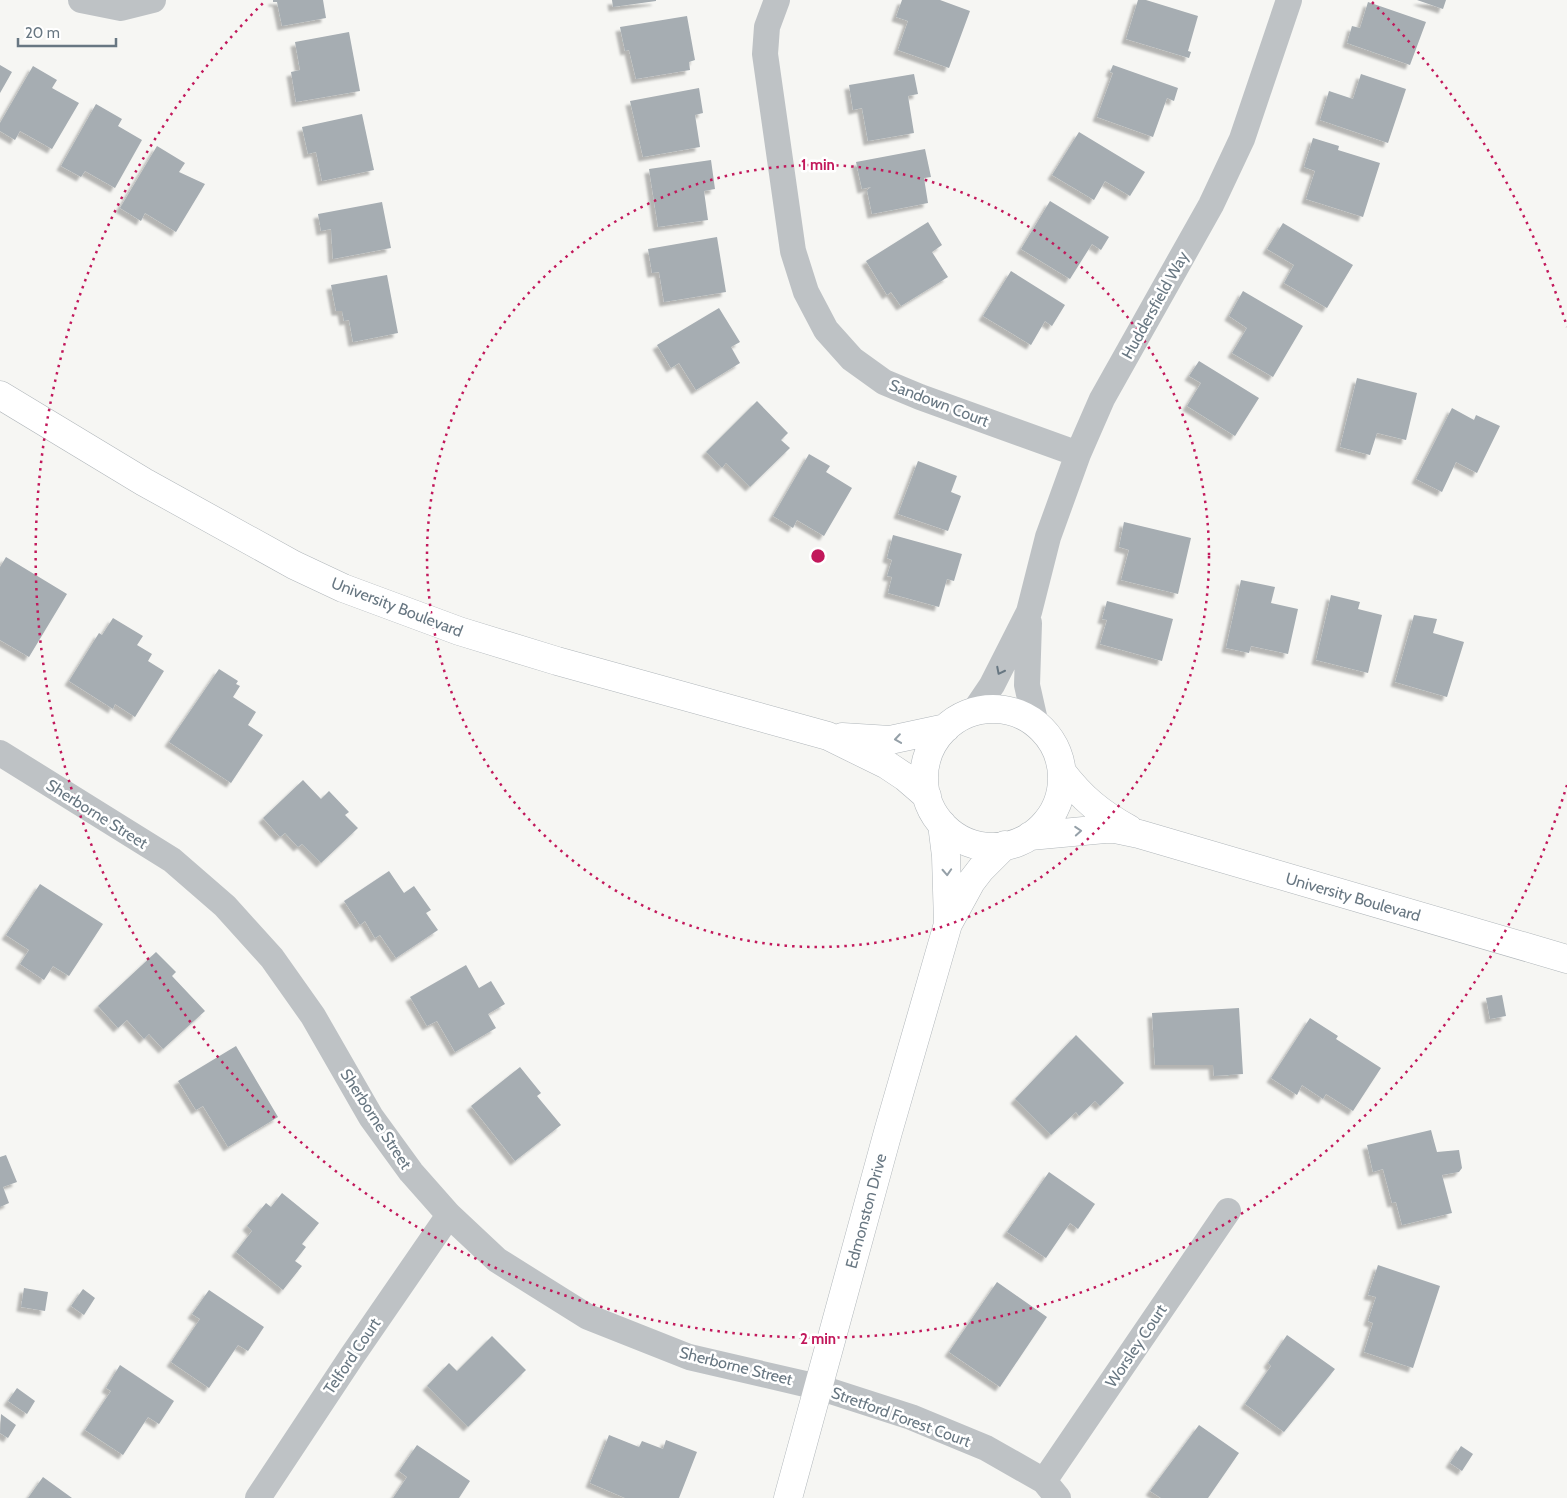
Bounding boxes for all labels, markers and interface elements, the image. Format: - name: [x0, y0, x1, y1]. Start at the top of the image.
- scale bar: [18, 15, 115, 47]
- text: 20 m: [25, 24, 60, 42]
- text: 1 min: [801, 156, 835, 174]
- street label: Huddersfield Way: [1118, 248, 1192, 362]
- street label: Sandown Court: [887, 375, 992, 431]
- centre of rings: [809, 547, 827, 565]
- street label: University Boulevard: [328, 573, 466, 641]
- one-way arrow: [996, 666, 1006, 675]
- one-way arrow: [894, 733, 903, 743]
- street label: Sherborne Street: [43, 775, 152, 853]
- one-way arrow: [1075, 825, 1083, 836]
- one-way arrow: [941, 868, 952, 876]
- street label: University Boulevard: [1283, 869, 1423, 925]
- street label: Sherborne Street: [337, 1065, 416, 1173]
- street label: Edmonston Drive: [841, 1151, 891, 1271]
- street label: Worsley Court: [1101, 1300, 1171, 1391]
- street label: Telford Court: [320, 1314, 385, 1398]
- text: 2 min: [800, 1330, 836, 1348]
- street label: Sherborne Street: [678, 1343, 795, 1389]
- street label: Stretford Forest Court: [829, 1383, 974, 1451]

